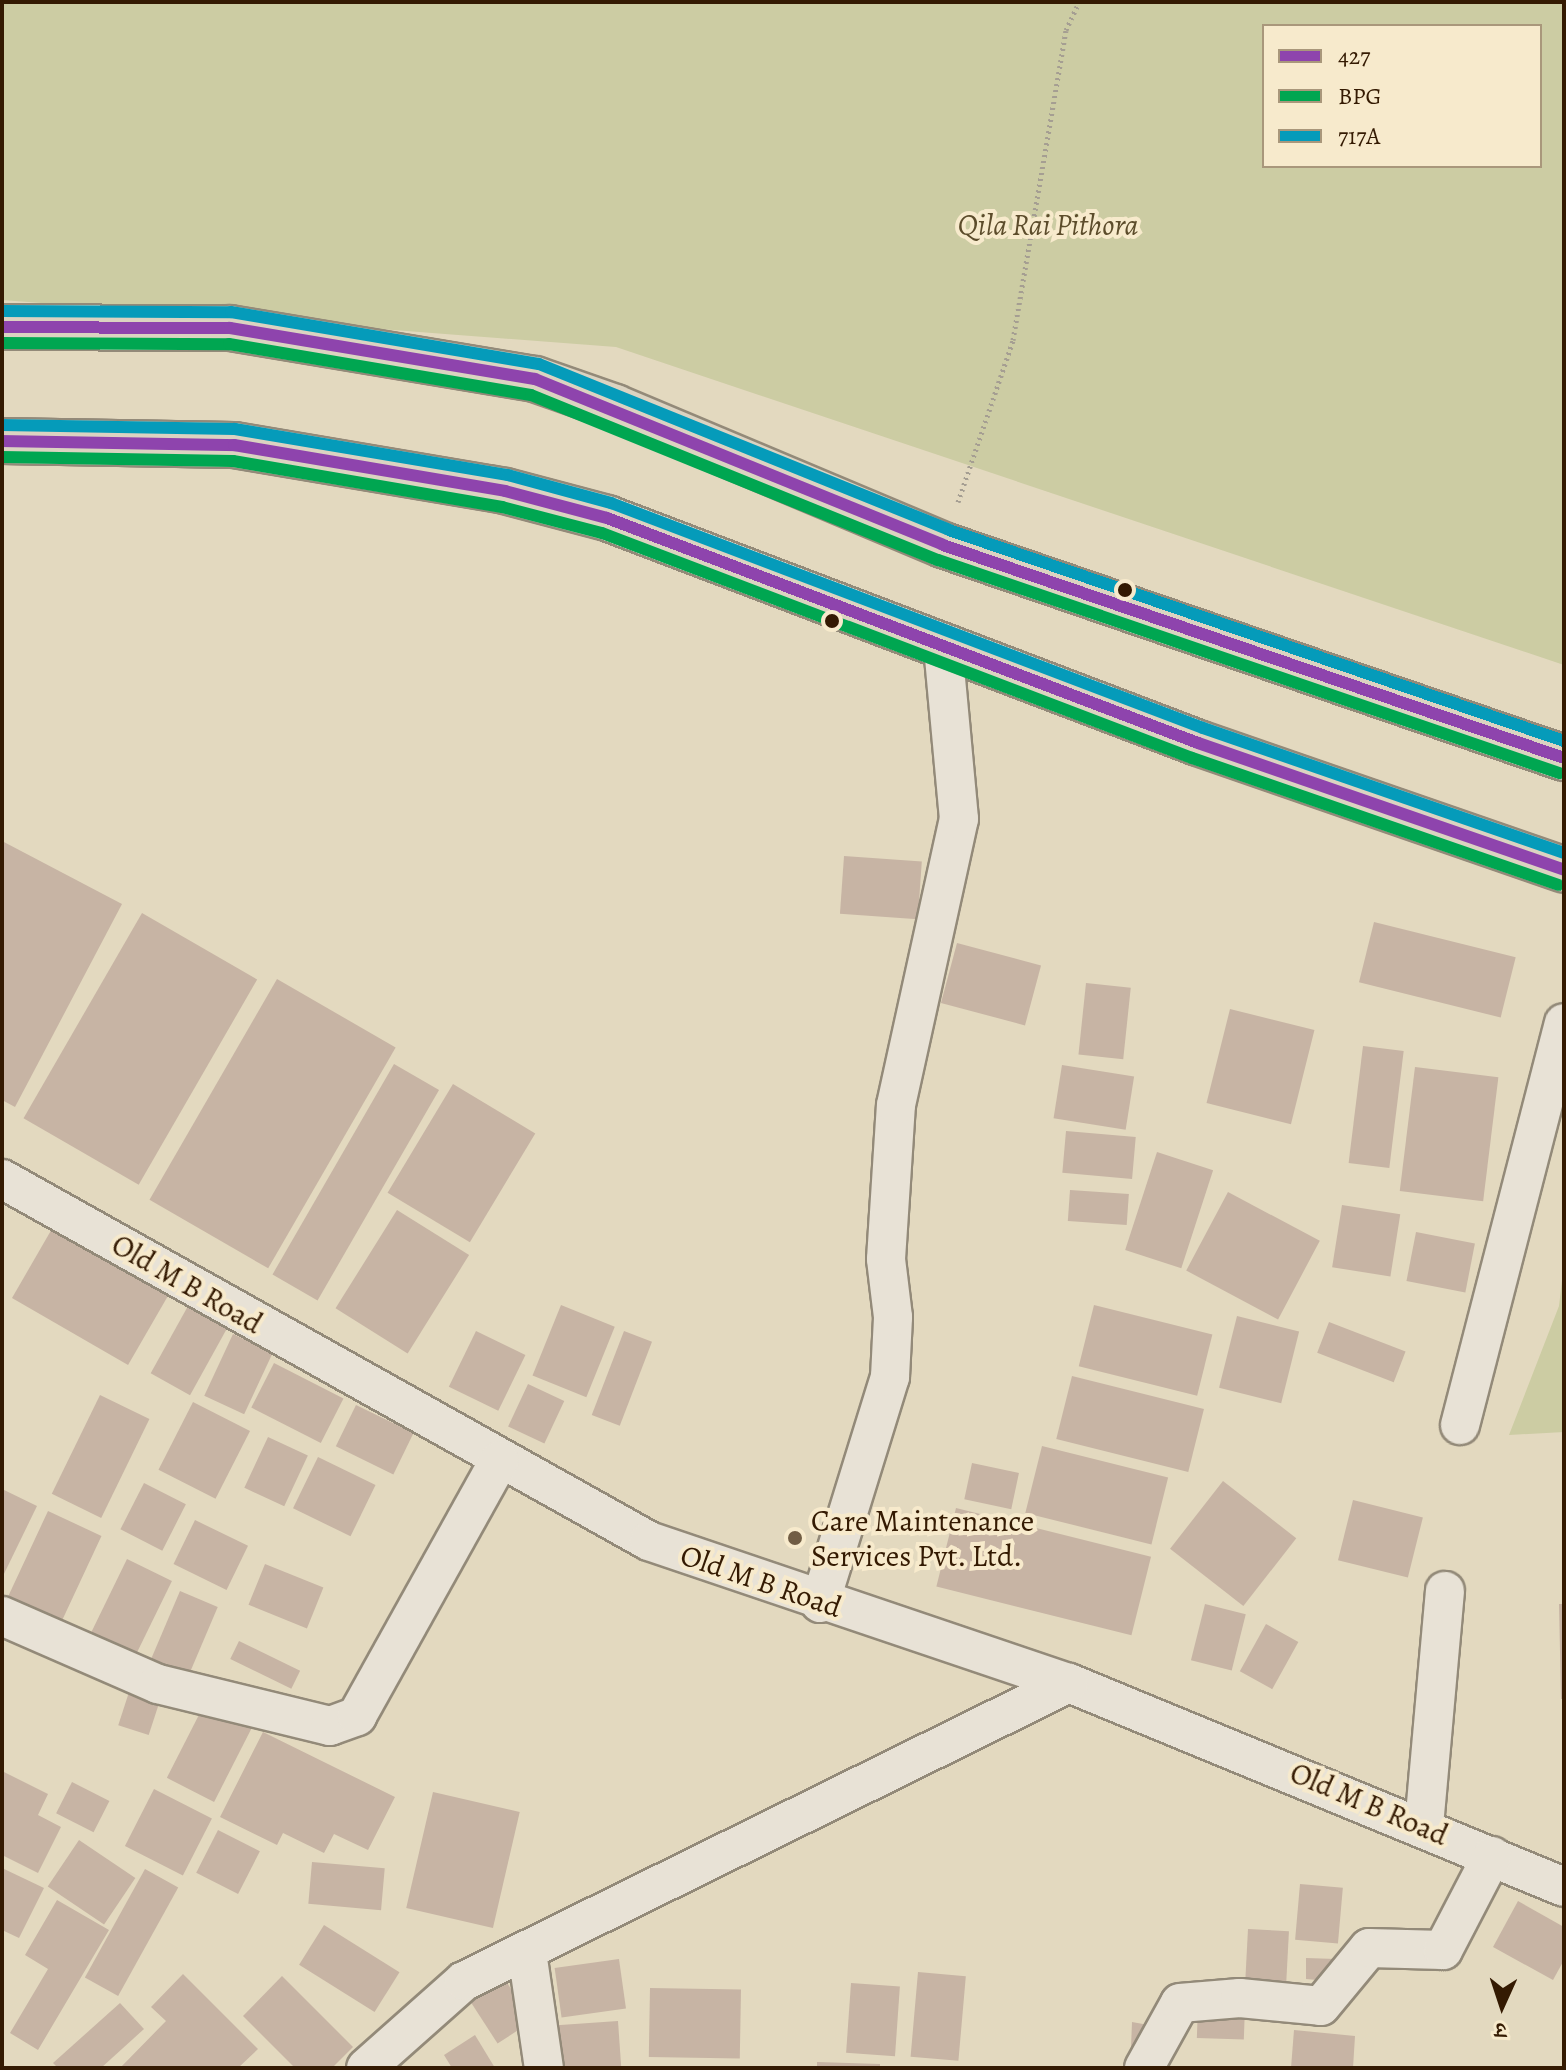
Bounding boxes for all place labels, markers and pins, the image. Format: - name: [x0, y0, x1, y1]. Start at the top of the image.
- unlabelled marker: [1117, 582, 1133, 598]
- unlabelled marker: [824, 613, 840, 629]
- place label: Care Maintenance Services Pvt. Ltd.: [811, 1503, 1034, 1574]
- marker: Care Maintenance Services Pvt. Ltd.: [786, 1529, 804, 1547]

